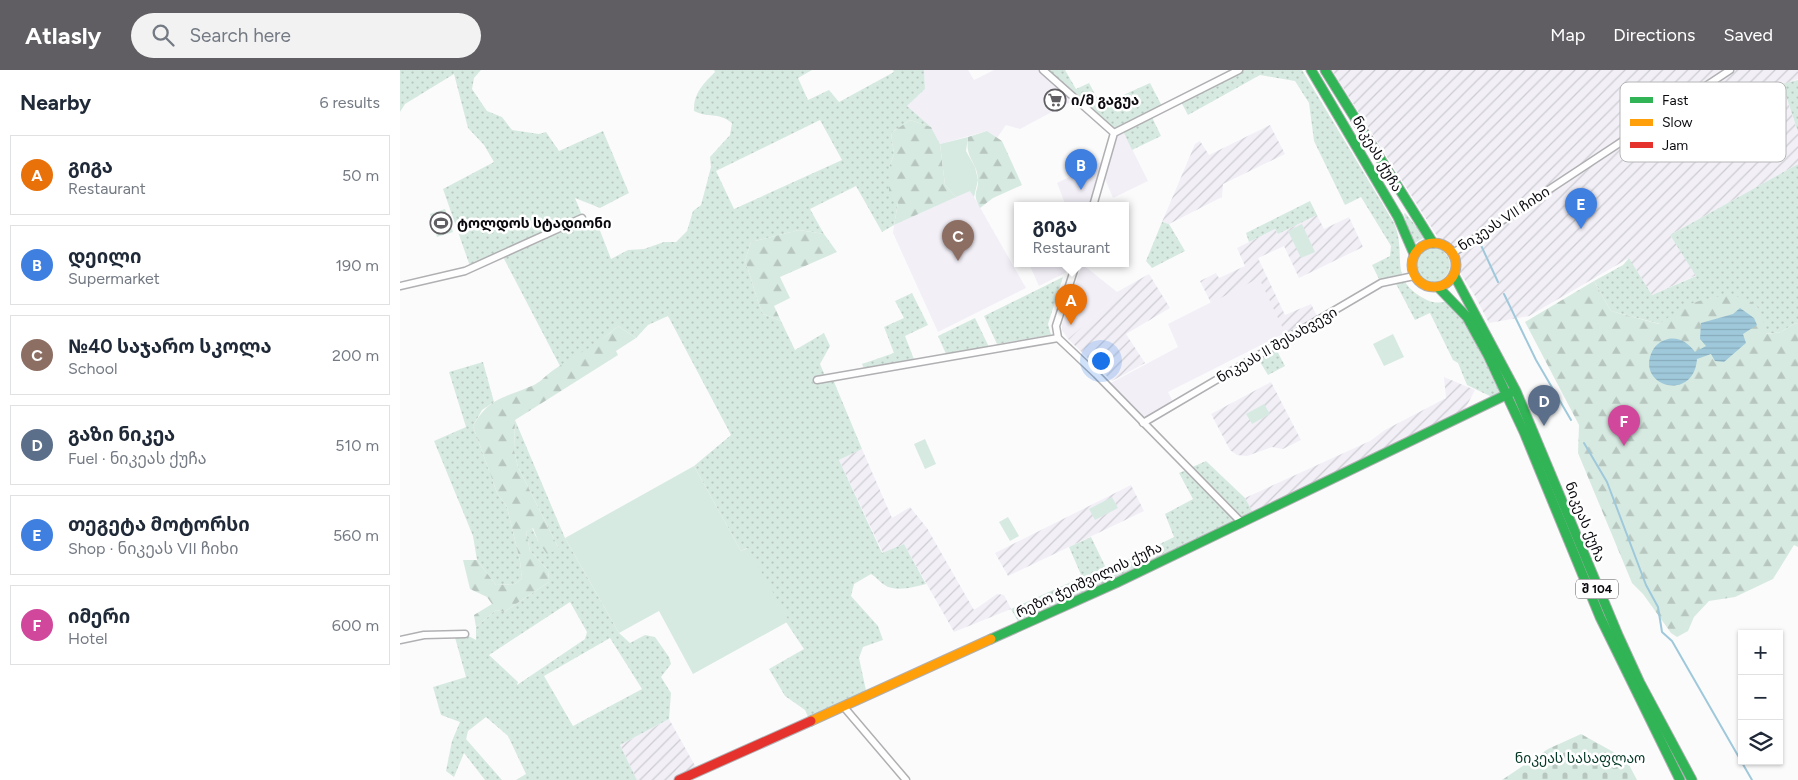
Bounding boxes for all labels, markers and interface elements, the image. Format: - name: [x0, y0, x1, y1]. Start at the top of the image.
- search box: [131, 13, 481, 58]
- text: Atlasly: [25, 21, 101, 50]
- icon: search: [149, 21, 177, 49]
- text: Search here: [189, 24, 291, 47]
- text: Map: [1550, 24, 1585, 46]
- text: Directions: [1613, 24, 1695, 46]
- text: Saved: [1723, 24, 1773, 46]
- legend: [1620, 82, 1786, 162]
- supermarket icon: ი/მ გაგუა: [1043, 88, 1067, 112]
- text: Nearby: [20, 90, 91, 115]
- place label: ი/მ გაგუა: [1071, 92, 1139, 109]
- text: Fast: [1662, 92, 1688, 109]
- text: 6 results: [319, 93, 380, 112]
- street label: ნიკეას ქუჩა: [1348, 113, 1406, 195]
- text: Slow: [1662, 114, 1693, 131]
- text: Jam: [1662, 137, 1688, 154]
- pin: B: [1065, 149, 1097, 190]
- text: გიგა: [68, 155, 113, 178]
- text: A: [31, 166, 43, 185]
- text: 50 m: [342, 166, 379, 185]
- text: Restaurant: [68, 179, 146, 198]
- street label: ნიკეას VII ჩიხი: [1455, 183, 1553, 255]
- pin: E: [1565, 188, 1597, 229]
- popup: [1014, 202, 1129, 267]
- sports icon: ტოლდოს სტადიონი: [429, 211, 453, 235]
- text: გიგა: [1033, 214, 1077, 237]
- place label: ტოლდოს სტადიონი: [457, 215, 612, 232]
- pin: C: [942, 220, 974, 261]
- text: Restaurant: [1033, 238, 1110, 257]
- text: დეილი: [68, 245, 141, 268]
- text: B: [32, 256, 42, 275]
- text: 190 m: [336, 256, 379, 275]
- text: Supermarket: [68, 269, 160, 288]
- pin: A: [1055, 284, 1087, 325]
- street label: ნიკეას II შესახვევი: [1214, 304, 1340, 386]
- text: №40 საჯარო სკოლა: [68, 335, 272, 358]
- text: C: [31, 346, 43, 365]
- text: 200 m: [332, 346, 379, 365]
- your location: [1088, 348, 1114, 374]
- text: School: [68, 359, 118, 378]
- pin: D: [1528, 385, 1560, 426]
- pin: F: [1608, 405, 1640, 446]
- text: გაზი ნიკეა: [68, 423, 175, 446]
- text: D: [31, 436, 43, 455]
- text: 510 m: [335, 436, 379, 455]
- text: Fuel · ნიკეას ქუჩა: [68, 449, 207, 468]
- street label: ნიკეას ქუჩა: [1561, 479, 1609, 565]
- text: თეგეტა მოტორსი: [68, 513, 250, 536]
- text: E: [32, 526, 42, 545]
- text: 560 m: [333, 526, 379, 545]
- text: Shop · ნიკეას VII ჩიხი: [68, 539, 238, 558]
- street label: რეზო ჭეიშვილის ქუჩა: [1013, 539, 1165, 621]
- road number: შ 104: [1576, 579, 1618, 598]
- text: იმერი: [68, 605, 130, 628]
- text: F: [33, 616, 41, 635]
- text: 600 m: [332, 616, 379, 635]
- text: Hotel: [68, 629, 108, 648]
- map controls: [1738, 630, 1783, 765]
- button: +: [1738, 630, 1783, 675]
- button: −: [1738, 675, 1783, 720]
- button: layers: [1738, 720, 1783, 765]
- park label: ნიკეას სასაფლაო: [1515, 750, 1645, 767]

